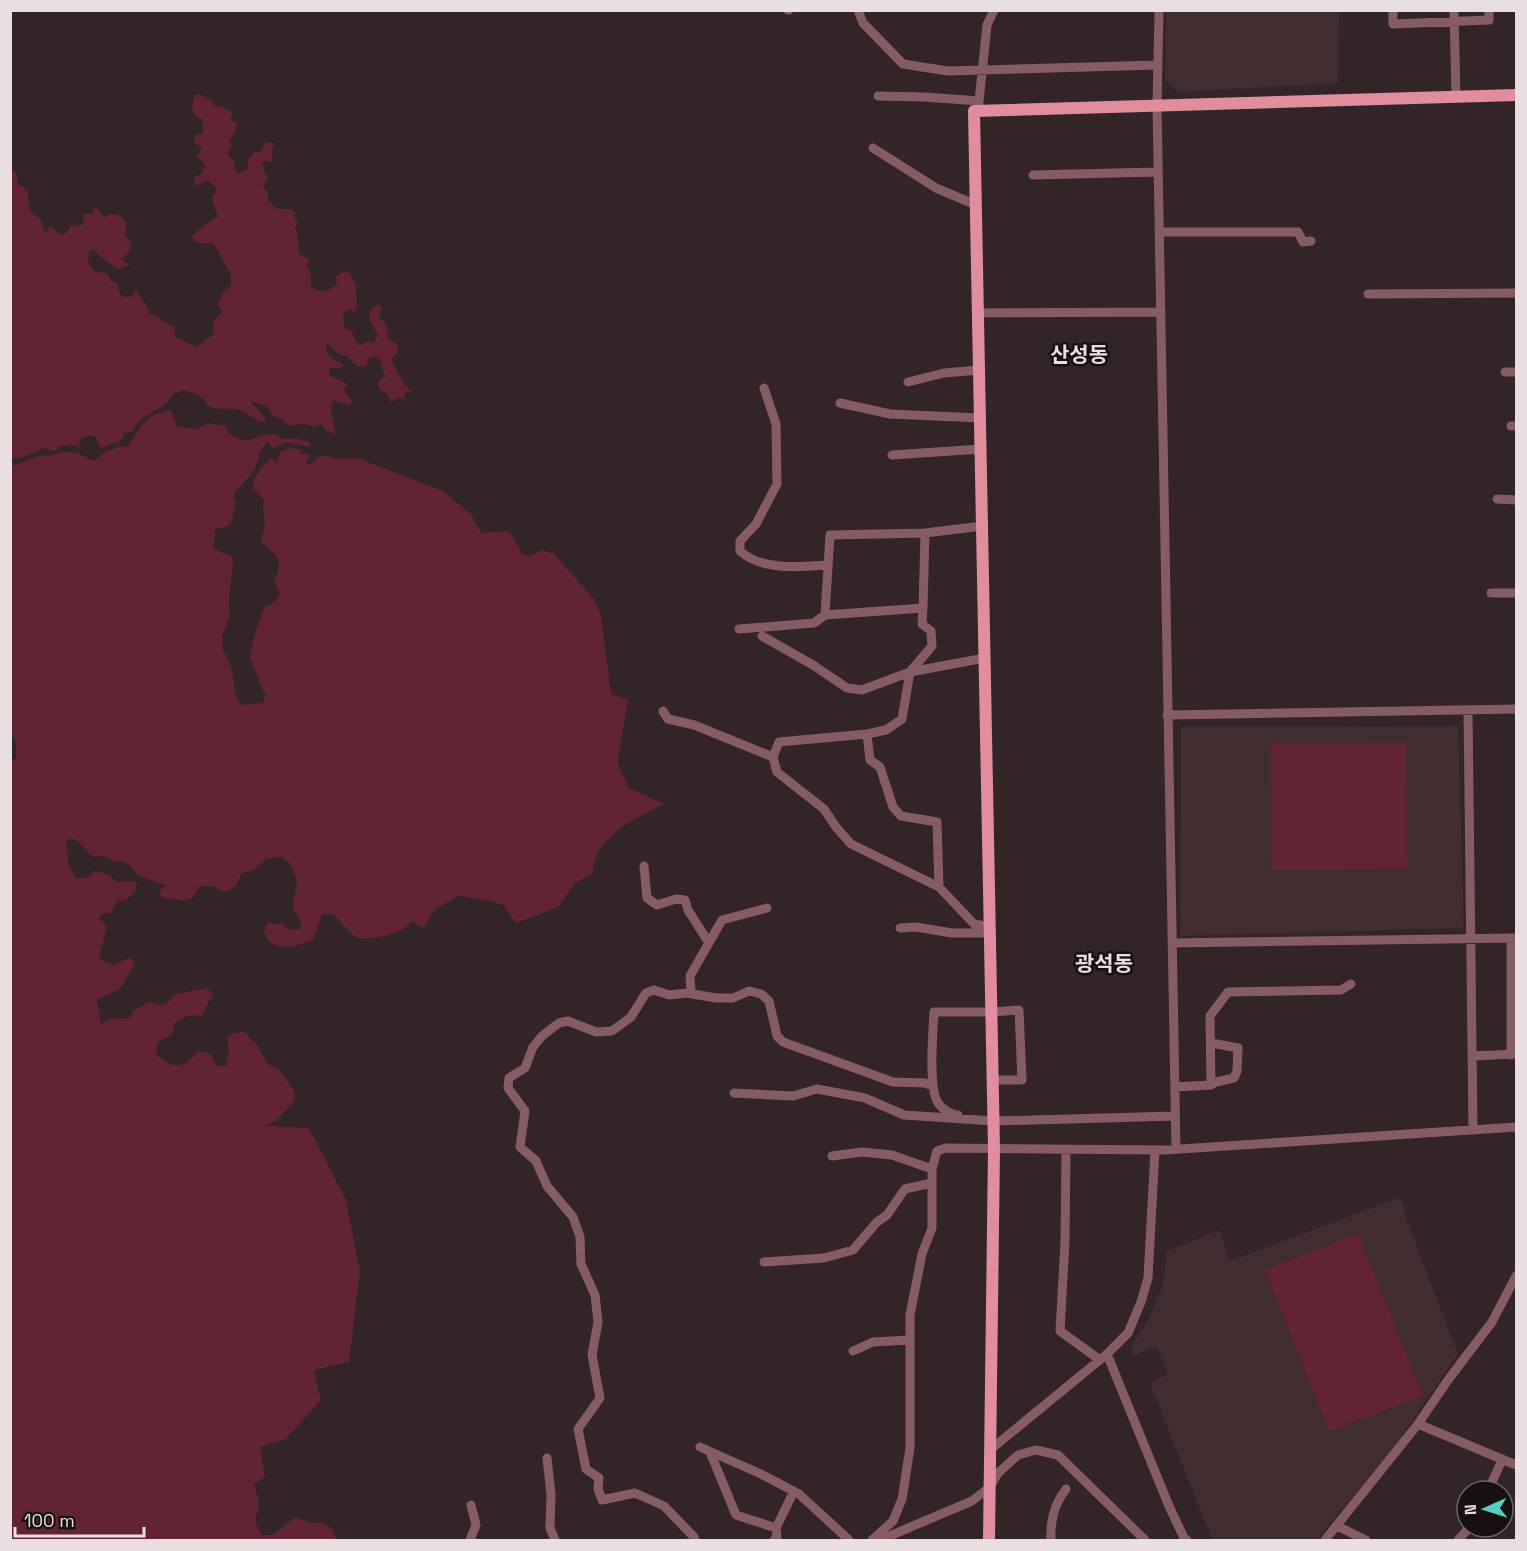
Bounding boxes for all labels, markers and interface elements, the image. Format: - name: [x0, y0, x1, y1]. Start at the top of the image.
- district label: 산성동: [1050, 341, 1108, 368]
- district label: 광석동: [1075, 950, 1133, 977]
- north arrow: [1455, 1479, 1515, 1539]
- scale bar: [15, 1500, 144, 1538]
- text: N: [1460, 1504, 1481, 1516]
- text: 100 m: [24, 1509, 75, 1532]

